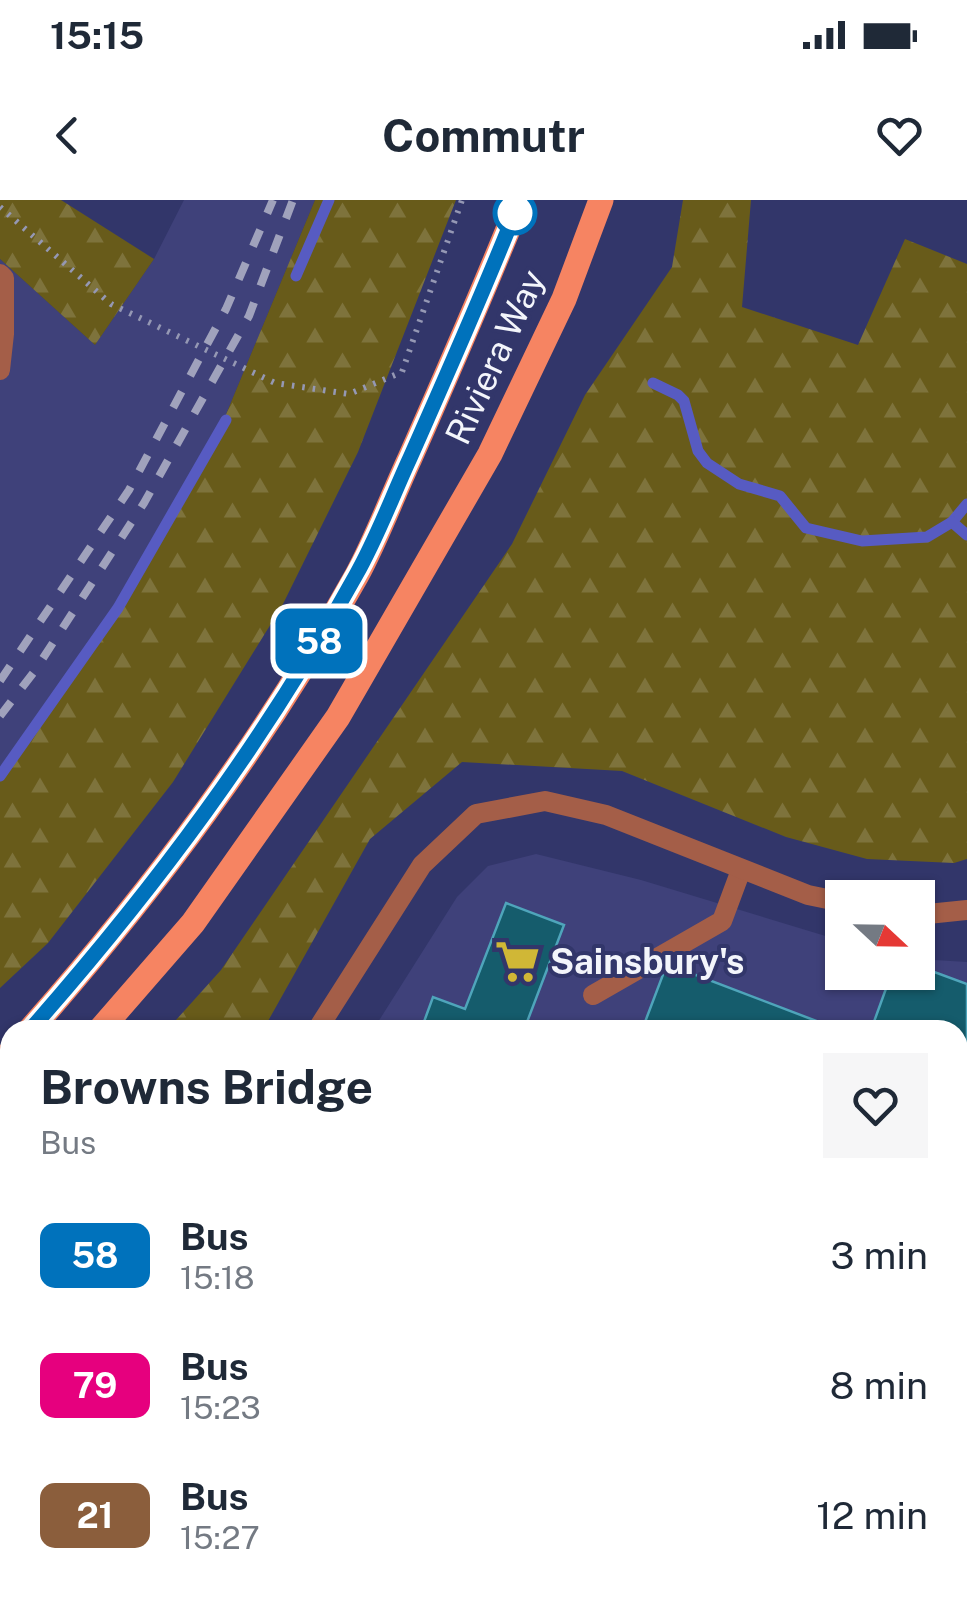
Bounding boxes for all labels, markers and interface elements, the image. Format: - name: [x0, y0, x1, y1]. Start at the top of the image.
- text: 15:15: [50, 13, 144, 58]
- icon: back: [40, 108, 95, 163]
- icon: heart: [872, 108, 927, 163]
- text: Commutr: [382, 109, 585, 162]
- unlabelled marker: [494, 192, 536, 234]
- street label: Riviera Way: [437, 263, 553, 451]
- line badge: 58: [274, 608, 364, 674]
- text: 58: [295, 621, 343, 662]
- north arrow: [825, 880, 935, 990]
- map controls: [825, 880, 935, 990]
- supermarket icon: Sainsbury's: [493, 937, 541, 985]
- place label: Sainsbury's: [550, 941, 744, 982]
- button: heart: [823, 1053, 928, 1158]
- text: Browns Bridge: [40, 1058, 373, 1115]
- text: Bus: [40, 1124, 96, 1161]
- text: Bus: [180, 1214, 249, 1259]
- text: 3 min: [830, 1233, 928, 1278]
- text: 58: [71, 1235, 119, 1276]
- text: 15:18: [180, 1259, 254, 1296]
- text: Bus: [180, 1344, 249, 1389]
- text: 8 min: [830, 1363, 928, 1408]
- text: 79: [73, 1365, 117, 1406]
- text: 15:23: [180, 1389, 261, 1426]
- text: Bus: [180, 1474, 249, 1519]
- text: 12 min: [816, 1493, 928, 1538]
- text: 21: [76, 1495, 114, 1536]
- text: 15:27: [180, 1519, 260, 1556]

